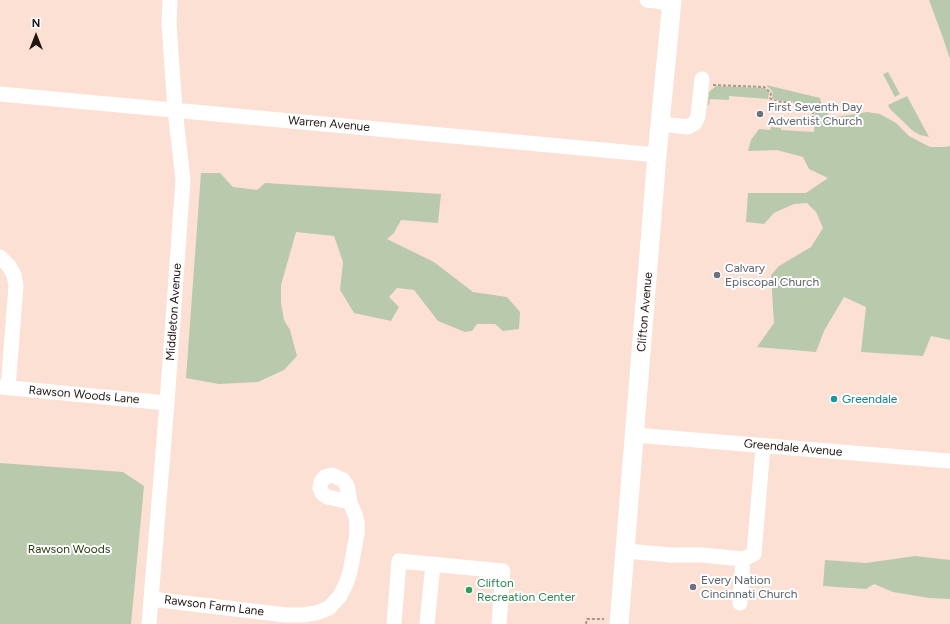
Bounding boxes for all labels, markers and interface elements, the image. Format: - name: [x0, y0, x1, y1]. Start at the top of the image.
- north arrow: [16, 16, 56, 56]
- text: N: [32, 17, 40, 30]
- place label: First Seventh Day Adventist Church: [768, 100, 862, 128]
- marker: First Seventh Day Adventist Church: [755, 109, 765, 119]
- street label: Warren Avenue: [288, 113, 370, 135]
- place label: Calvary Episcopal Church: [725, 261, 819, 289]
- street label: Middleton Avenue: [163, 263, 185, 361]
- marker: Calvary Episcopal Church: [712, 270, 722, 280]
- street label: Clifton Avenue: [634, 271, 656, 353]
- street label: Rawson Woods Lane: [28, 383, 140, 407]
- place label: Greendale: [842, 392, 897, 406]
- marker: Greendale: [829, 394, 839, 404]
- street label: Greendale Avenue: [743, 437, 843, 459]
- park label: Rawson Woods: [28, 542, 110, 556]
- place label: Every Nation Cincinnati Church: [701, 573, 797, 601]
- place label: Clifton Recreation Center: [477, 576, 575, 604]
- marker: Every Nation Cincinnati Church: [688, 582, 698, 592]
- marker: Clifton Recreation Center: [464, 585, 474, 595]
- street label: Rawson Farm Lane: [163, 593, 265, 619]

